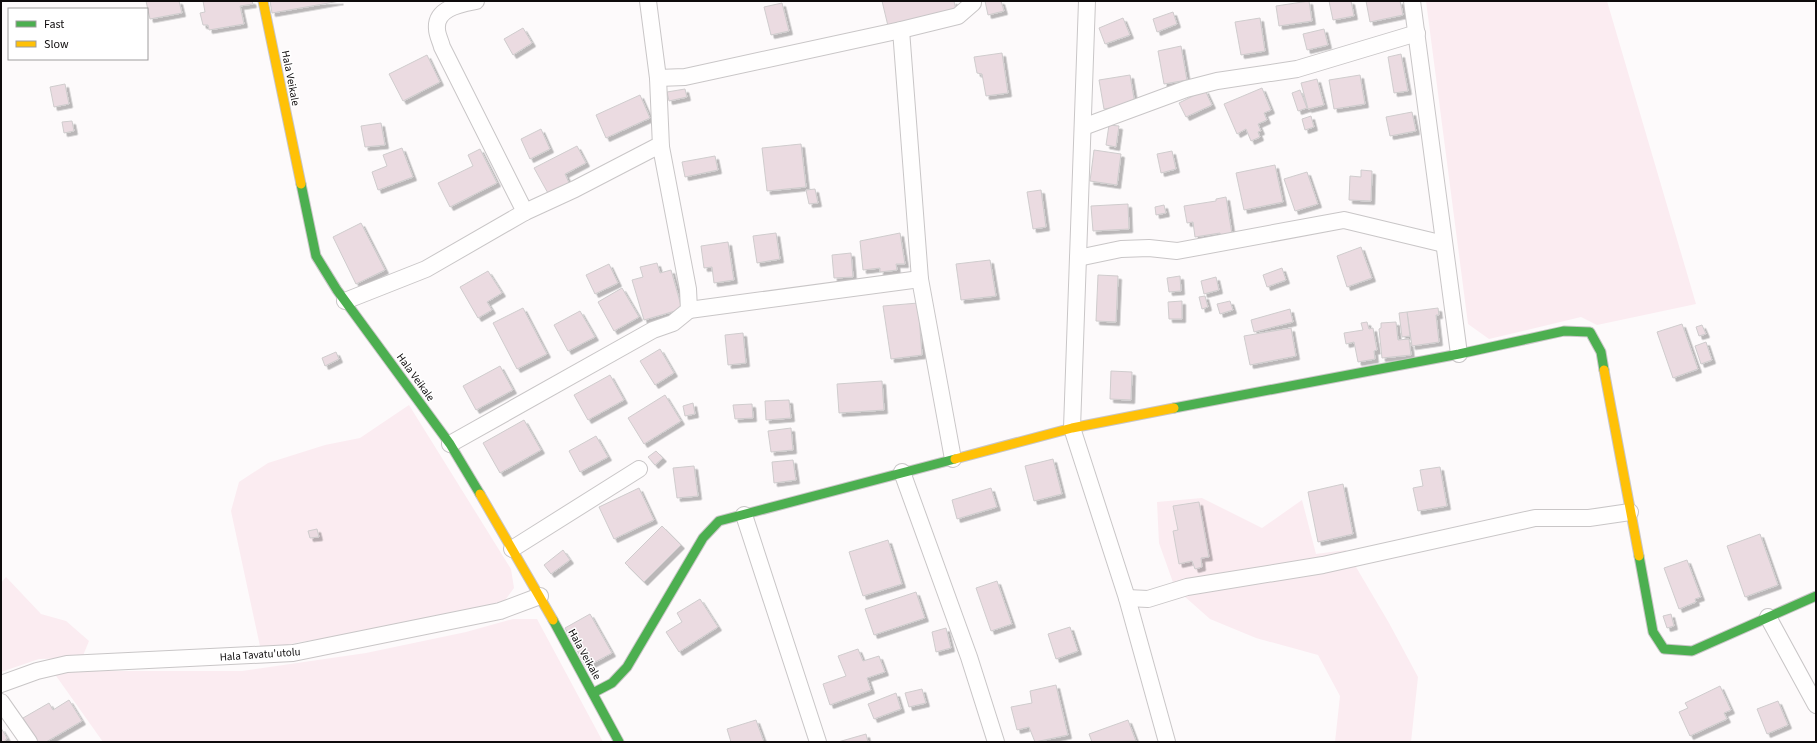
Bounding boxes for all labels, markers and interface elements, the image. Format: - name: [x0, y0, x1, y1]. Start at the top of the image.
- legend: [8, 8, 148, 60]
- text: Fast: [44, 16, 64, 33]
- text: Slow: [44, 36, 69, 53]
- street label: Hala Veikale: [278, 49, 303, 108]
- street label: Hala Veikale: [393, 350, 438, 405]
- street label: Hala Veikale: [564, 626, 605, 683]
- street label: Hala Tavatu'utolu: [219, 644, 301, 665]

